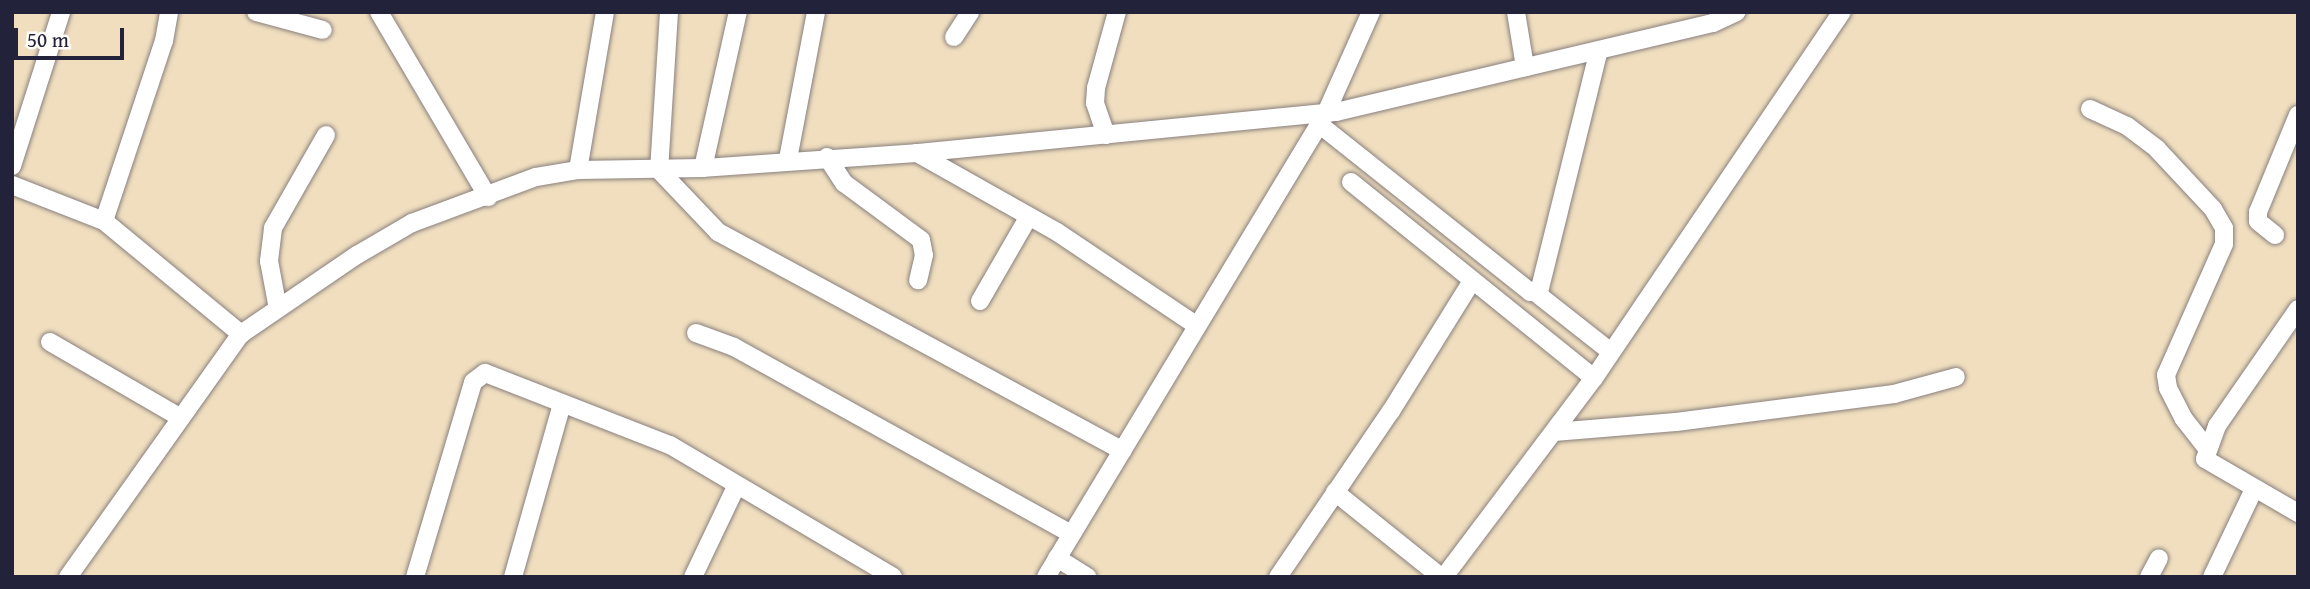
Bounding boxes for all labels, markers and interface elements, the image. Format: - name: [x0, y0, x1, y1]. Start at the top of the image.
- scale bar: [18, 14, 128, 58]
- text: 50 m: [27, 24, 69, 55]

